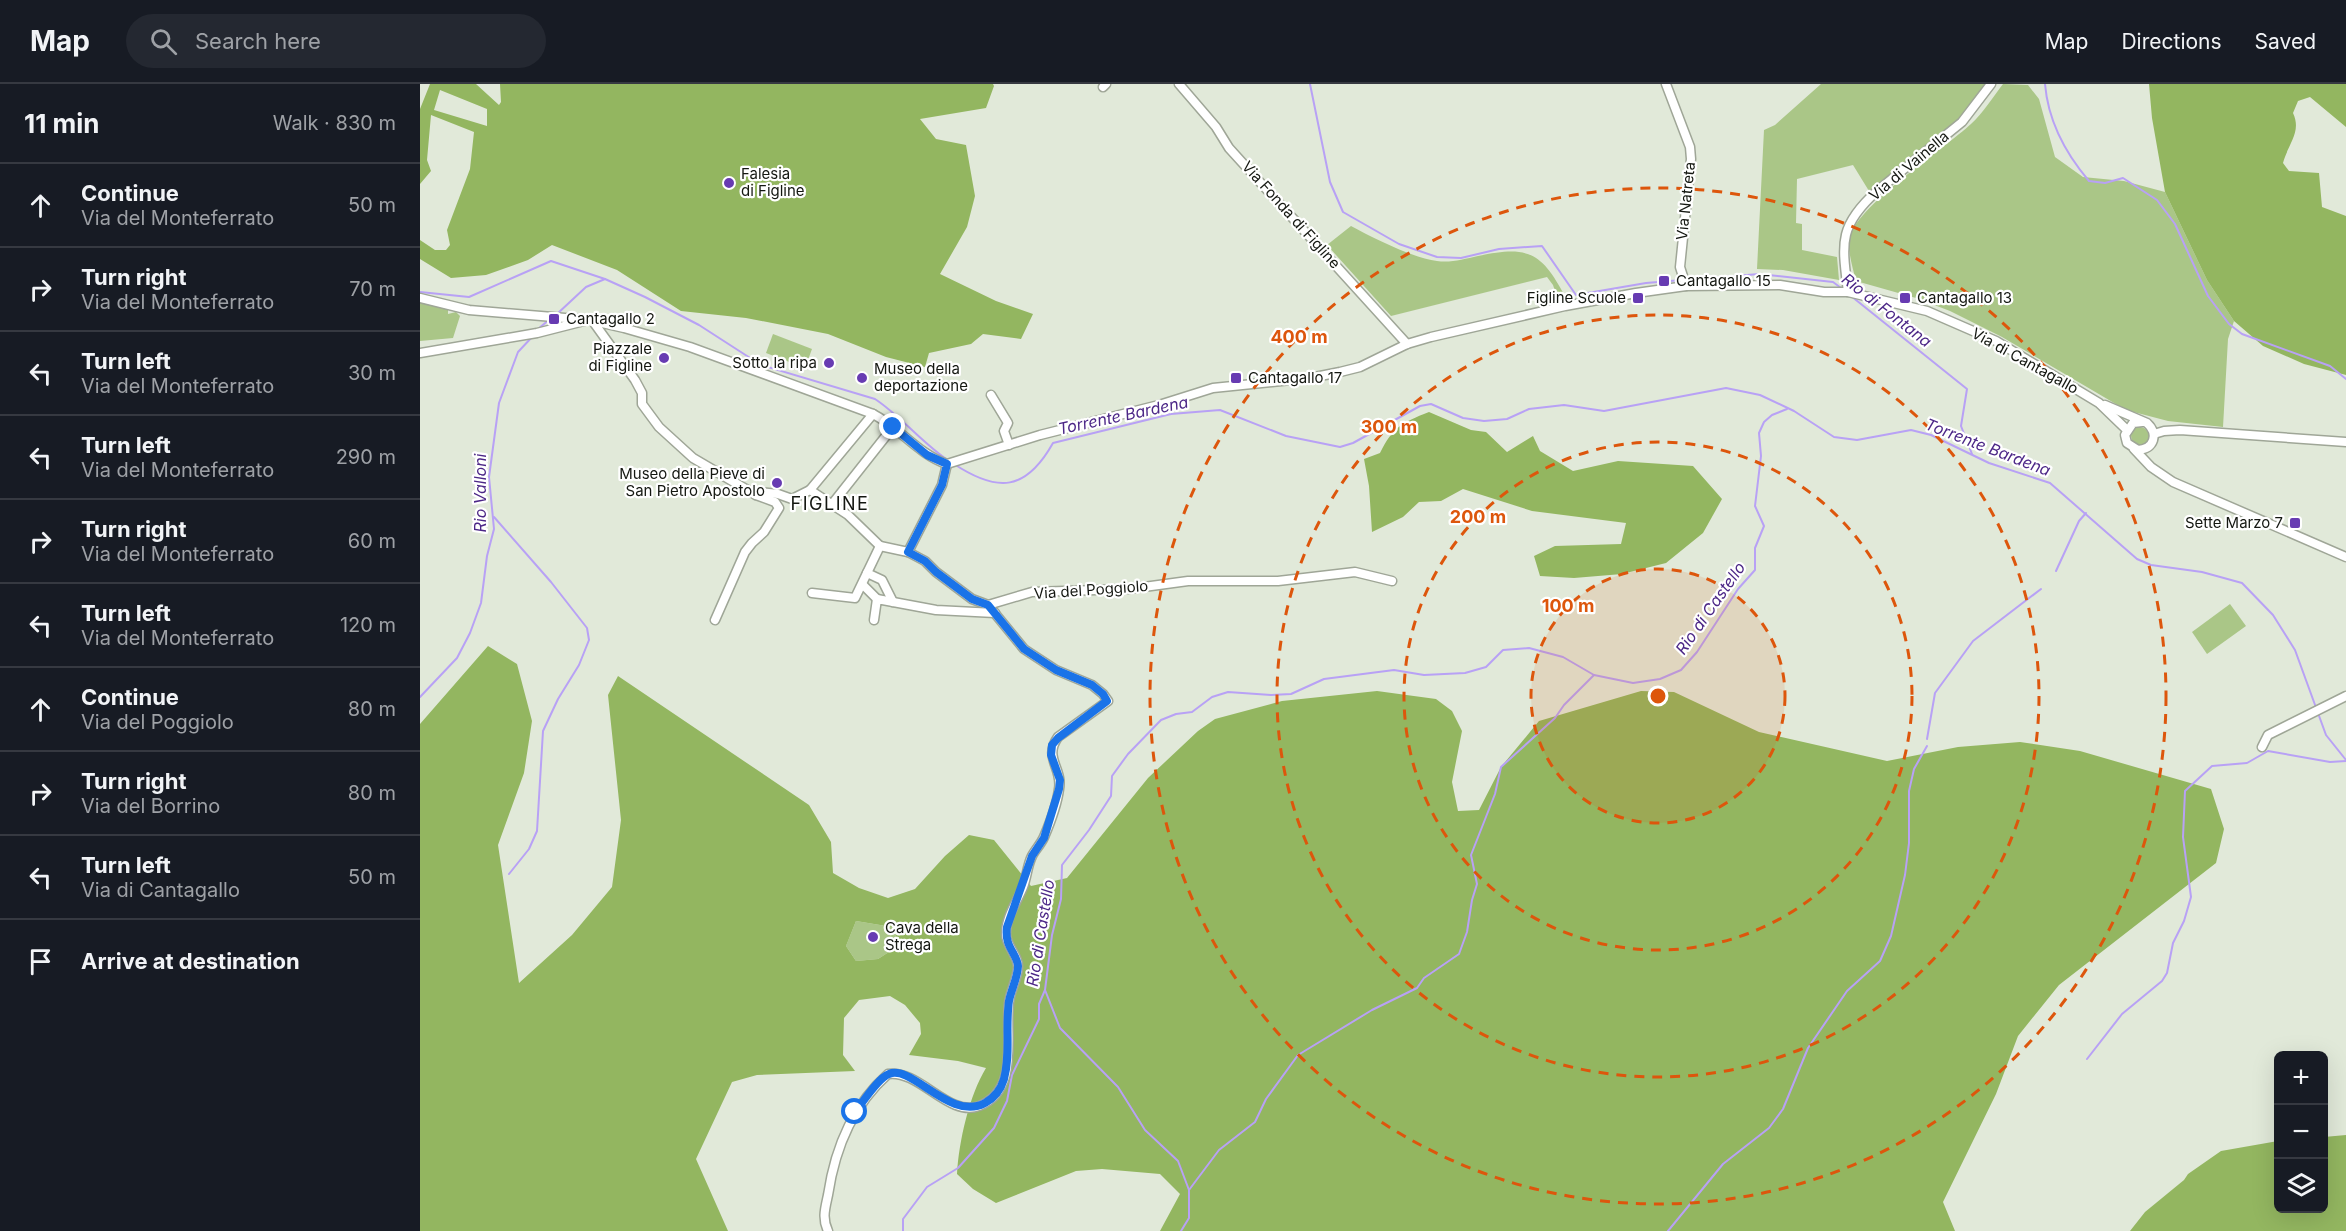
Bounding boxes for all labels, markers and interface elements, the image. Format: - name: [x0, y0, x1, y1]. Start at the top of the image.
- search box: [126, 14, 546, 68]
- text: Map: [30, 24, 90, 58]
- icon: search: [147, 25, 180, 58]
- text: Search here: [195, 28, 321, 54]
- text: Map: [2045, 29, 2088, 54]
- text: Directions: [2121, 29, 2222, 54]
- text: Saved: [2255, 29, 2316, 54]
- text: 11 min: [24, 108, 100, 139]
- text: Walk · 830 m: [273, 111, 396, 135]
- street label: Via di Vainella: [1865, 127, 1953, 205]
- street label: Via Fonda di Figline: [1238, 157, 1345, 272]
- street label: Via Natreta: [1672, 161, 1699, 241]
- place label: Falesia di Figline: [741, 164, 805, 200]
- marker: Falesia di Figline: [722, 176, 736, 190]
- text: Continue: [81, 180, 179, 206]
- icon: ahead: [24, 189, 57, 222]
- text: 50 m: [348, 193, 396, 217]
- text: Via del Monteferrato: [81, 206, 274, 230]
- text: Turn right: [81, 264, 187, 290]
- water label: Rio di Fontana: [1838, 269, 1936, 351]
- place label: Cantagallo 15: [1676, 271, 1771, 290]
- icon: right: [24, 273, 57, 306]
- marker: Cantagallo 15: [1657, 274, 1671, 288]
- text: 70 m: [349, 277, 396, 301]
- place label: Figline Scuole: [1527, 288, 1626, 307]
- place label: Cantagallo 13: [1917, 288, 2012, 307]
- text: Via del Monteferrato: [81, 290, 274, 314]
- marker: Figline Scuole: [1631, 291, 1645, 305]
- marker: Cantagallo 13: [1898, 291, 1912, 305]
- place label: Cantagallo 2: [566, 309, 655, 328]
- marker: Cantagallo 2: [547, 312, 561, 326]
- street label: Via di Cantagallo: [1969, 323, 2082, 398]
- text: 400 m: [1270, 326, 1328, 347]
- place label: Piazzale di Figline: [588, 339, 652, 375]
- text: Turn left: [81, 348, 171, 374]
- marker: Piazzale di Figline: [657, 351, 671, 365]
- place label: Sotto la ripa: [732, 353, 817, 372]
- marker: Sotto la ripa: [822, 356, 836, 370]
- icon: left: [24, 357, 57, 390]
- place label: Museo della deportazione: [874, 359, 968, 395]
- text: 30 m: [348, 361, 396, 385]
- place label: Cantagallo 17: [1248, 368, 1342, 387]
- marker: Museo della deportazione: [855, 371, 869, 385]
- marker: Cantagallo 17: [1229, 371, 1243, 385]
- text: Via del Monteferrato: [81, 374, 274, 398]
- water label: Torrente Bardena: [1056, 391, 1190, 439]
- route end: [879, 413, 905, 439]
- water label: Torrente Bardena: [1923, 414, 2054, 480]
- text: 300 m: [1361, 416, 1417, 437]
- text: Turn left: [81, 432, 171, 458]
- icon: left: [24, 441, 57, 474]
- text: 290 m: [336, 445, 396, 469]
- water label: Rio Valloni: [470, 452, 490, 533]
- text: Via del Monteferrato: [81, 458, 274, 482]
- place label: Museo della Pieve di San Pietro Apostolo: [619, 464, 765, 500]
- marker: Museo della Pieve di San Pietro Apostolo: [770, 476, 784, 490]
- district label: FIGLINE: [791, 493, 869, 514]
- text: 200 m: [1450, 506, 1506, 527]
- place label: Sette Marzo 7: [2185, 513, 2283, 532]
- text: Turn right: [81, 516, 187, 542]
- marker: Sette Marzo 7: [2288, 516, 2302, 530]
- icon: right: [24, 525, 57, 558]
- text: 60 m: [348, 529, 396, 553]
- text: Via del Monteferrato: [81, 542, 274, 566]
- water label: Rio di Castello: [1671, 558, 1749, 658]
- street label: Via del Poggiolo: [1033, 576, 1149, 603]
- text: 100 m: [1542, 595, 1594, 616]
- text: Turn left: [81, 600, 171, 626]
- icon: left: [24, 609, 57, 642]
- text: 120 m: [340, 613, 396, 637]
- text: Via del Monteferrato: [81, 626, 274, 650]
- text: Continue: [81, 684, 179, 710]
- centre of rings: [1648, 686, 1668, 706]
- icon: ahead: [24, 693, 57, 726]
- text: 80 m: [348, 697, 396, 721]
- text: Via del Poggiolo: [81, 710, 234, 734]
- text: Turn right: [81, 768, 187, 794]
- icon: right: [24, 777, 57, 810]
- text: 80 m: [348, 781, 396, 805]
- text: Via del Borrino: [81, 794, 220, 818]
- text: Turn left: [81, 852, 171, 878]
- icon: left: [24, 861, 57, 894]
- text: 50 m: [348, 865, 396, 889]
- text: Via di Cantagallo: [81, 878, 240, 902]
- water label: Rio di Castello: [1022, 878, 1058, 988]
- place label: Cava della Strega: [885, 918, 959, 954]
- marker: Cava della Strega: [866, 930, 880, 944]
- icon: arrive: [24, 945, 57, 978]
- text: Arrive at destination: [81, 948, 300, 974]
- map controls: [2274, 1051, 2328, 1213]
- button: +: [2274, 1051, 2328, 1105]
- route start: [841, 1098, 867, 1124]
- button: −: [2274, 1105, 2328, 1159]
- button: layers: [2274, 1159, 2328, 1213]

